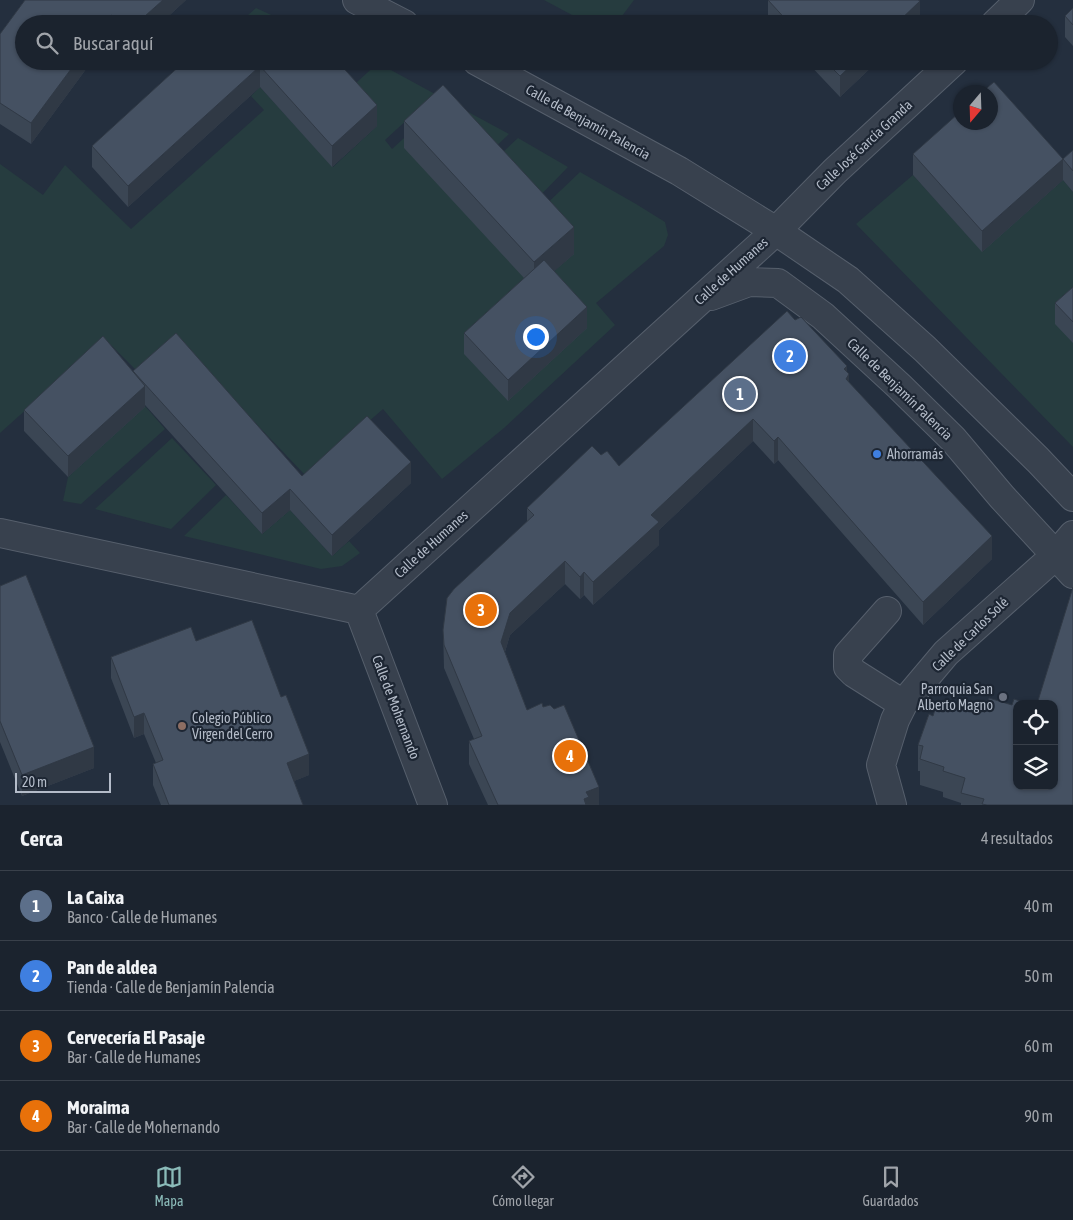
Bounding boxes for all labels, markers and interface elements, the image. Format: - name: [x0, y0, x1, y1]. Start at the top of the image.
- search box: [15, 15, 1058, 70]
- icon: search: [33, 29, 61, 57]
- text: Buscar aquí: [73, 32, 153, 54]
- street label: Calle de Benjamín Palencia: [523, 81, 653, 163]
- north arrow: [953, 85, 998, 130]
- street label: Calle José García Granda: [813, 96, 915, 194]
- street label: Calle de Humanes: [691, 234, 771, 308]
- your location: [523, 324, 549, 350]
- street label: Calle de Benjamín Palencia: [844, 335, 956, 443]
- pin: 2: [774, 337, 806, 375]
- pin: 1: [724, 375, 756, 413]
- place label: Ahorramás: [887, 446, 943, 462]
- marker: Ahorramás: [871, 448, 883, 460]
- street label: Calle de Humanes: [391, 507, 471, 581]
- pin: 3: [465, 591, 497, 629]
- street label: Calle de Carlos Solé: [929, 594, 1011, 674]
- street label: Calle de Mohernando: [369, 653, 423, 761]
- place label: Parroquia San Alberto Magno: [918, 681, 993, 713]
- marker: Parroquia San Alberto Magno: [997, 691, 1009, 703]
- map controls: [1013, 700, 1058, 790]
- button: locate: [1013, 700, 1058, 745]
- place label: Colegio Público Virgen del Cerro: [192, 710, 273, 742]
- marker: Colegio Público Virgen del Cerro: [176, 720, 188, 732]
- pin: 4: [554, 737, 586, 775]
- button: layers: [1013, 745, 1058, 790]
- scale bar: [15, 770, 111, 793]
- text: 20 m: [22, 774, 47, 790]
- text: Cerca: [20, 826, 63, 850]
- text: 4 resultados: [981, 829, 1053, 847]
- text: La Caixa: [67, 886, 124, 908]
- text: 1: [32, 897, 40, 915]
- text: 40 m: [1024, 897, 1053, 915]
- text: Banco · Calle de Humanes: [67, 908, 217, 926]
- text: Pan de aldea: [67, 956, 157, 978]
- text: 2: [32, 967, 40, 985]
- text: 50 m: [1024, 967, 1053, 985]
- text: Tienda · Calle de Benjamín Palencia: [67, 978, 275, 996]
- text: Cervecería El Pasaje: [67, 1026, 205, 1048]
- text: 3: [32, 1037, 40, 1055]
- text: 60 m: [1024, 1037, 1053, 1055]
- text: Bar · Calle de Humanes: [67, 1048, 201, 1066]
- text: Moraima: [67, 1096, 130, 1118]
- text: 4: [32, 1107, 40, 1125]
- text: 90 m: [1024, 1107, 1053, 1125]
- text: Bar · Calle de Mohernando: [67, 1118, 220, 1136]
- tab: Mapa: [154, 1163, 183, 1209]
- tab: Cómo llegar: [492, 1163, 554, 1209]
- tab: Guardados: [862, 1163, 919, 1209]

